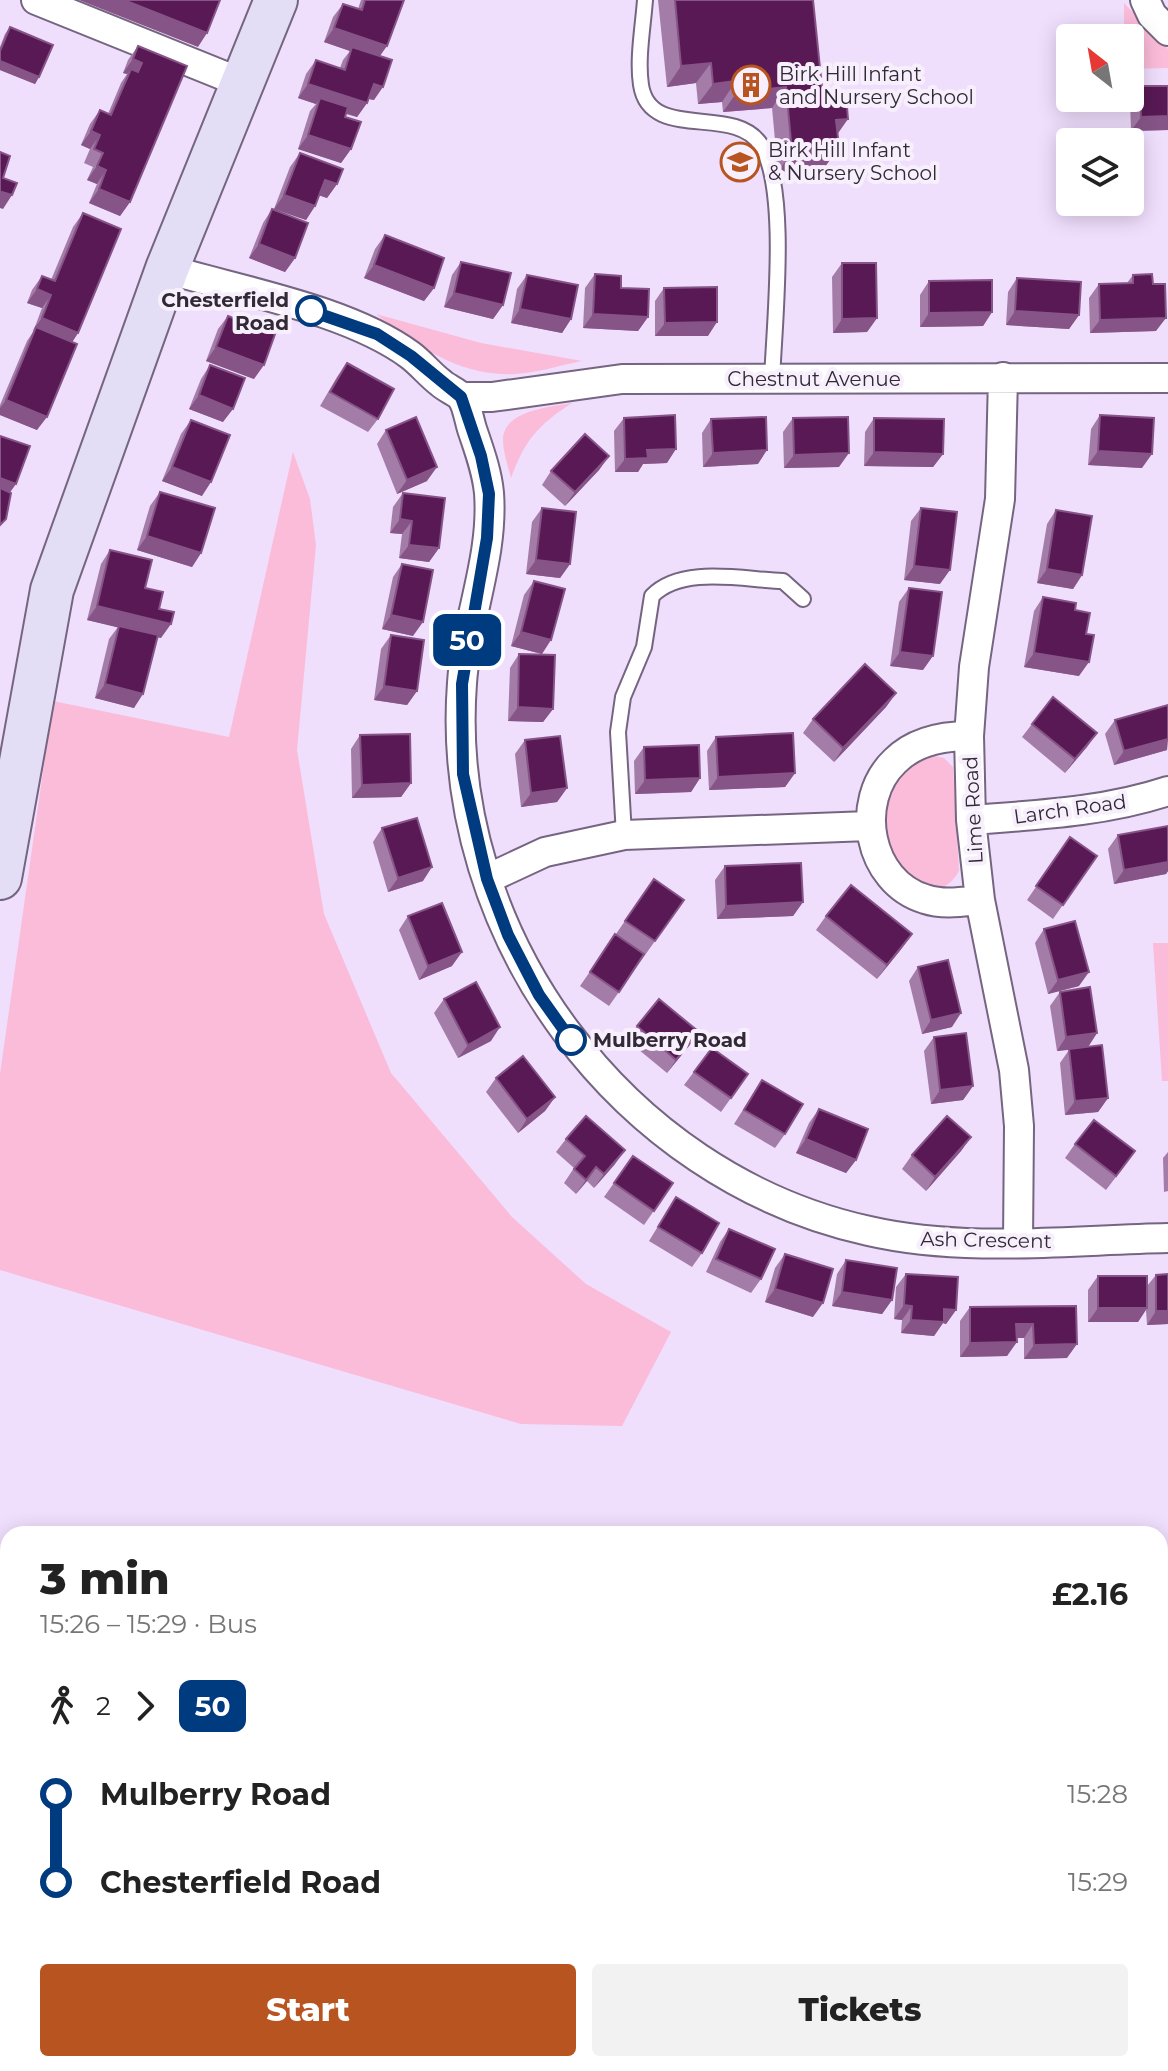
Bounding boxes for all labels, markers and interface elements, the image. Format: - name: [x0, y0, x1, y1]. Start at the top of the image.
- north arrow: [1056, 24, 1144, 112]
- map controls: [1056, 24, 1144, 216]
- place label: Birk Hill Infant and Nursery School: [779, 62, 974, 109]
- building icon: Birk Hill Infant and Nursery School: [730, 64, 772, 106]
- button: layers: [1056, 128, 1144, 216]
- place label: Birk Hill Infant & Nursery School: [768, 138, 938, 185]
- school or university icon: Birk Hill Infant & Nursery School: [719, 141, 761, 183]
- place label: Chesterfield Road: [161, 288, 289, 335]
- marker: Chesterfield Road: [296, 296, 326, 326]
- street label: Chestnut Avenue: [727, 367, 901, 391]
- line badge: 50: [431, 614, 503, 666]
- text: 50: [449, 623, 485, 657]
- street label: Lime Road: [958, 755, 988, 865]
- street label: Larch Road: [1012, 789, 1128, 829]
- marker: Mulberry Road: [556, 1025, 586, 1055]
- place label: Mulberry Road: [593, 1028, 747, 1052]
- street label: Ash Crescent: [920, 1227, 1052, 1253]
- text: 3 min: [40, 1551, 170, 1605]
- text: £2.16: [1052, 1576, 1128, 1613]
- text: 15:26 – 15:29 · Bus: [40, 1608, 257, 1640]
- icon: walk: [40, 1684, 84, 1728]
- icon: forward: [123, 1684, 167, 1728]
- text: 50: [195, 1689, 230, 1723]
- text: 2: [96, 1690, 111, 1722]
- text: Mulberry Road: [100, 1776, 331, 1813]
- text: 15:28: [1067, 1778, 1128, 1810]
- text: Chesterfield Road: [100, 1864, 381, 1901]
- text: 15:29: [1068, 1866, 1128, 1898]
- button: Start: [40, 1964, 576, 2056]
- button: Tickets: [592, 1964, 1128, 2056]

